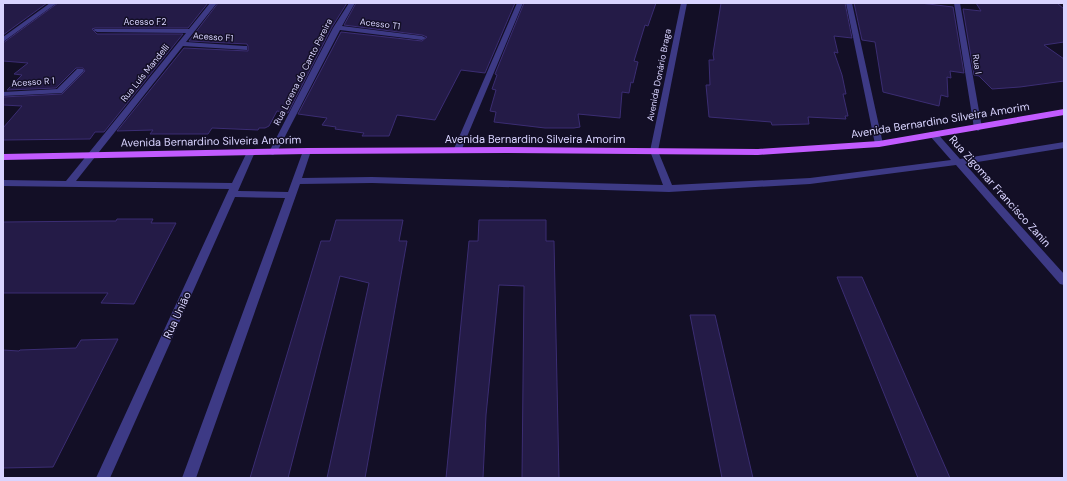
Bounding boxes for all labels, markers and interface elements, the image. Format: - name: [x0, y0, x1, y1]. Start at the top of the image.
- street label: Acesso F2: [124, 16, 166, 28]
- street label: Acesso T1: [359, 16, 401, 32]
- street label: Rua Lorena do Canto Pereira: [271, 17, 335, 127]
- street label: Avenida Donário Braga: [644, 28, 674, 122]
- street label: Acesso F1: [192, 30, 234, 44]
- street label: Rua Luís Mandelli: [118, 42, 172, 104]
- street label: Rua I: [970, 53, 984, 75]
- street label: Acesso R 1: [11, 74, 55, 89]
- street label: Avenida Bernardino Silveira Amorim: [850, 99, 1031, 141]
- street label: Avenida Bernardino Silveira Amorim: [121, 132, 302, 150]
- street label: Avenida Bernardino Silveira Amorim: [445, 132, 626, 146]
- street label: Rua Zigomar Francisco Zanin: [946, 132, 1054, 250]
- street label: Rua União: [160, 289, 194, 341]

